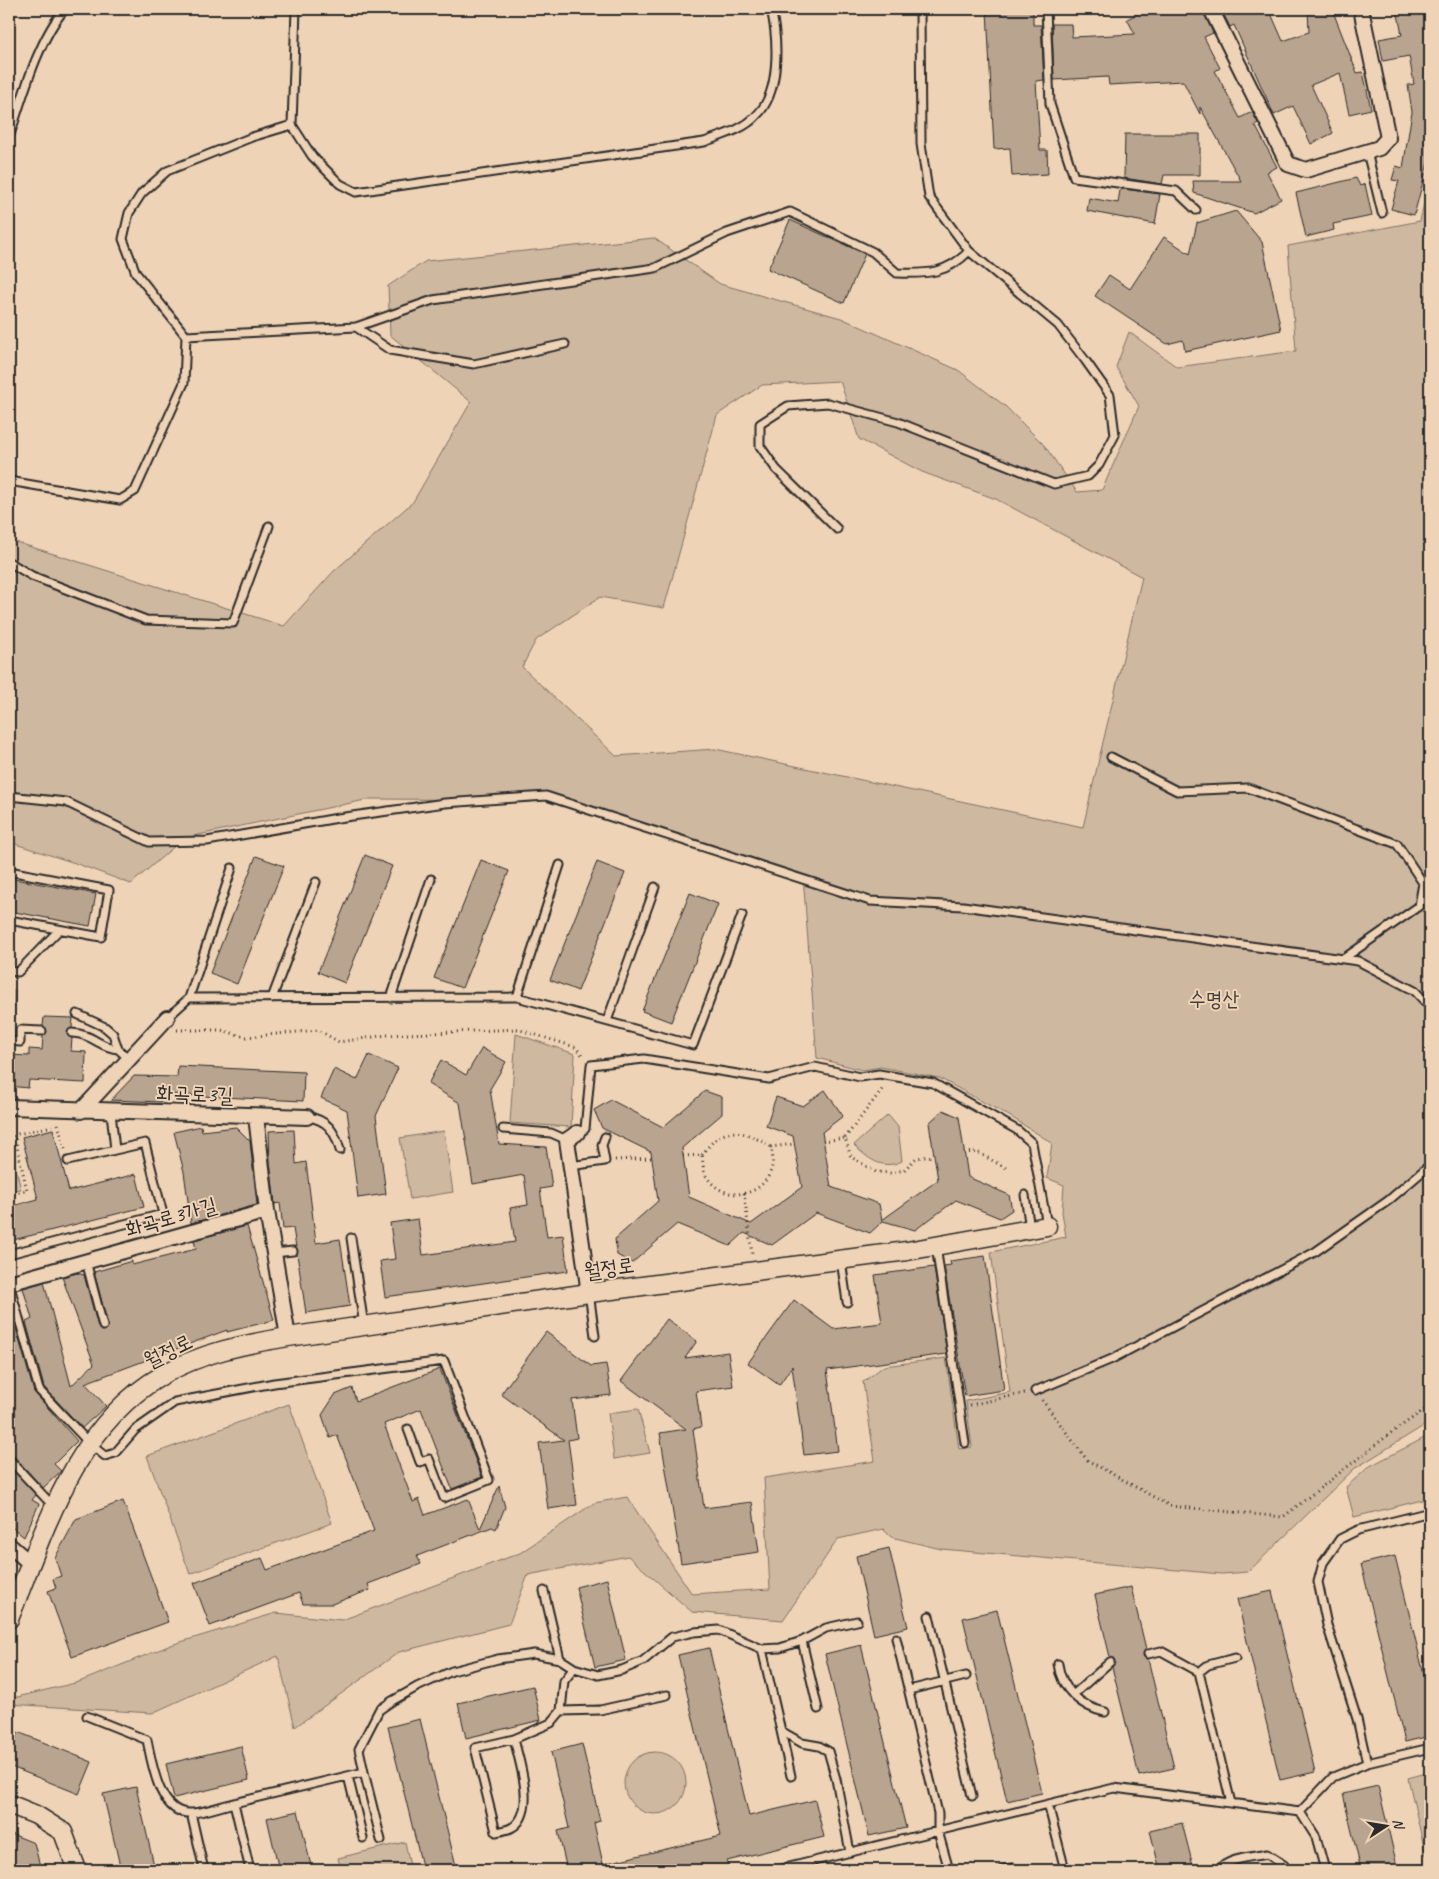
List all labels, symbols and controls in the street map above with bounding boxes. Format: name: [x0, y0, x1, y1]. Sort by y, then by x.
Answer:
park label: 수명산: [1189, 986, 1239, 1012]
street label: 화곡로3길: [156, 1080, 234, 1108]
street label: 화곡로3가길: [122, 1192, 220, 1242]
street label: 월정로: [582, 1252, 636, 1284]
street label: 월정로: [140, 1328, 196, 1374]
north arrow: [1362, 1802, 1412, 1852]
text: N: [1389, 1817, 1408, 1832]

